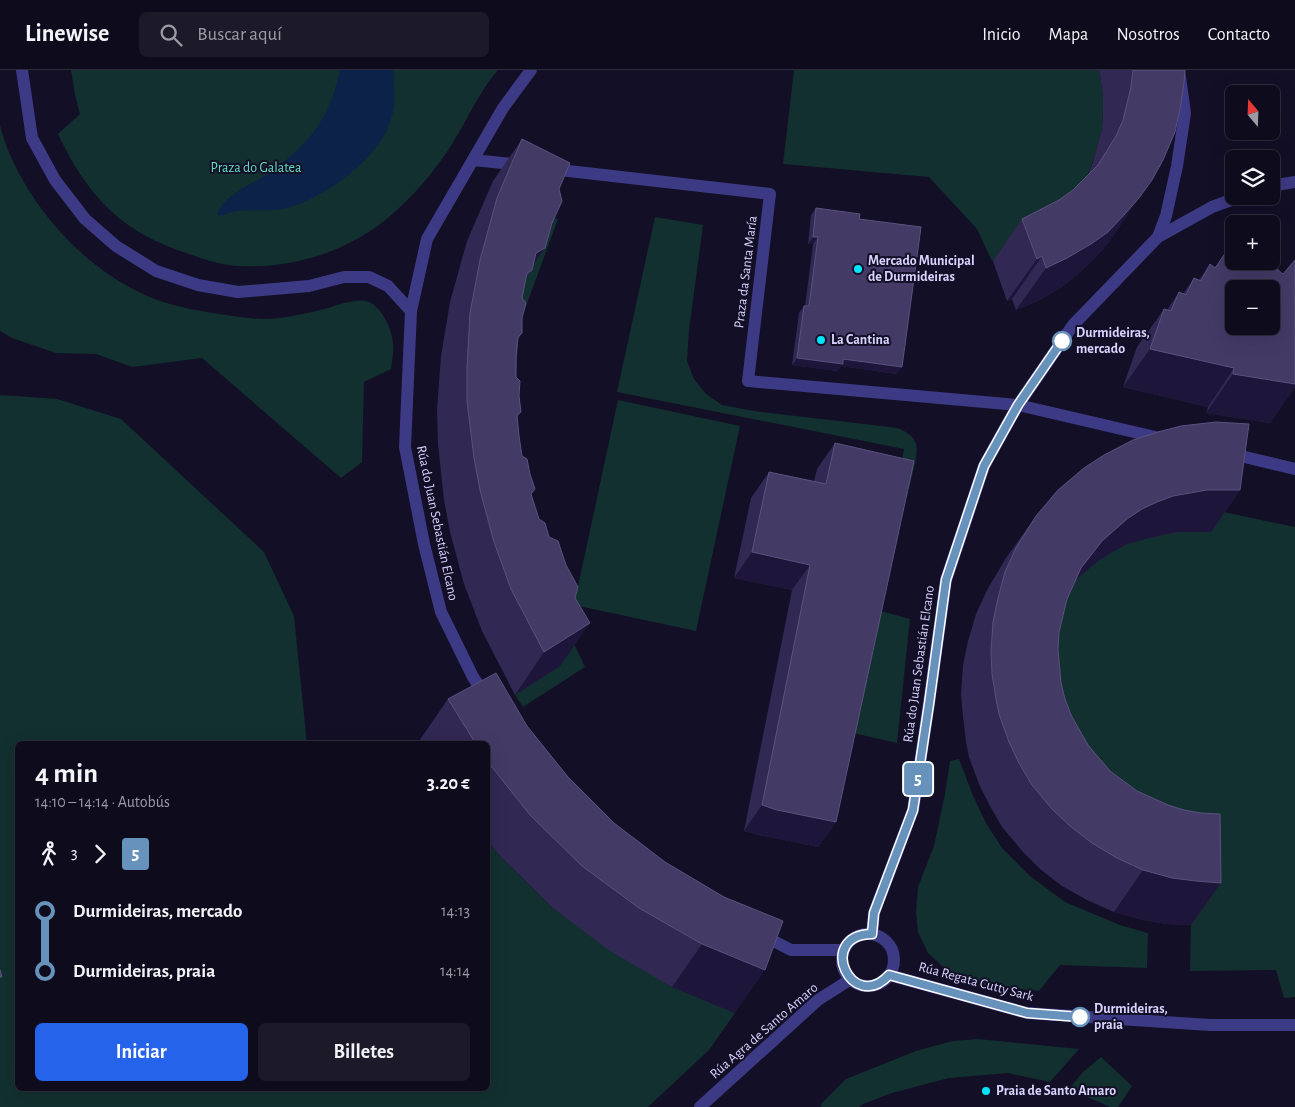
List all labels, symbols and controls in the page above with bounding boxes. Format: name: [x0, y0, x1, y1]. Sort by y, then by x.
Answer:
search box: [139, 12, 489, 57]
icon: search: [157, 21, 185, 49]
text: Linewise: [25, 22, 109, 46]
text: Buscar aquí: [197, 25, 282, 44]
text: Inicio: [982, 26, 1021, 44]
text: Mapa: [1049, 26, 1088, 44]
text: Nosotros: [1116, 26, 1180, 44]
text: Contacto: [1208, 26, 1270, 44]
north arrow: [1225, 85, 1280, 140]
map controls: [1225, 85, 1280, 335]
button: layers: [1225, 150, 1280, 205]
park label: Praza do Galatea: [211, 161, 302, 175]
street label: Praza da Santa María: [732, 214, 760, 329]
button: +: [1225, 215, 1280, 270]
place label: Mercado Municipal de Durmideiras: [868, 254, 975, 284]
marker: Mercado Municipal de Durmideiras: [852, 263, 864, 275]
button: −: [1225, 280, 1280, 335]
place label: Durmideiras, mercado: [1076, 326, 1150, 356]
marker: Durmideiras, mercado: [1052, 331, 1072, 351]
place label: La Cantina: [831, 333, 890, 347]
marker: La Cantina: [815, 334, 827, 346]
street label: Rúa do Juan Sebastián Elcano: [414, 444, 460, 602]
street label: Rúa do Juan Sebastián Elcano: [901, 585, 937, 743]
text: 4 min: [35, 760, 98, 788]
line badge: 5: [902, 763, 934, 795]
text: 5: [914, 770, 922, 788]
text: 3.20 €: [427, 774, 470, 793]
text: 14:10 – 14:14 · Autobús: [35, 794, 170, 810]
icon: walk: [35, 840, 63, 868]
icon: forward: [86, 840, 114, 868]
text: 3: [71, 845, 78, 861]
text: 5: [132, 845, 139, 863]
text: Durmideiras, mercado: [73, 902, 242, 921]
text: 14:13: [441, 903, 470, 919]
street label: Rúa Regata Cutty Sark: [917, 960, 1036, 1004]
text: Durmideiras, praia: [73, 962, 215, 981]
text: 14:14: [440, 963, 470, 979]
street label: Rúa Agra de Santo Amaro: [707, 980, 821, 1081]
place label: Durmideiras, praia: [1094, 1002, 1168, 1032]
marker: Durmideiras, praia: [1070, 1007, 1090, 1027]
button: Iniciar: [35, 1023, 248, 1081]
button: Billetes: [258, 1023, 470, 1081]
place label: Praia de Santo Amaro: [996, 1084, 1116, 1098]
marker: Praia de Santo Amaro: [980, 1085, 992, 1097]

